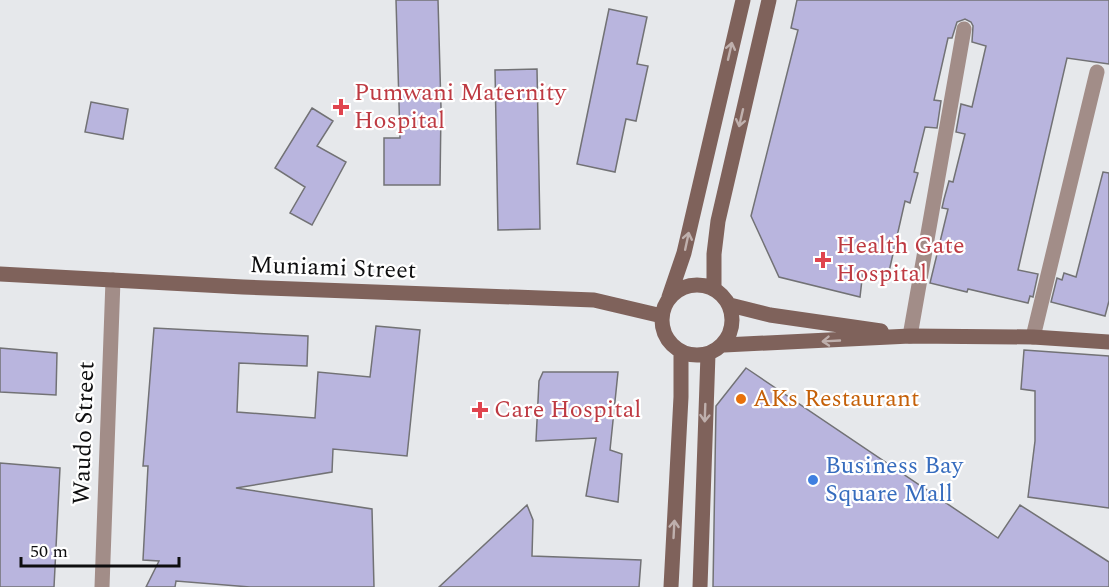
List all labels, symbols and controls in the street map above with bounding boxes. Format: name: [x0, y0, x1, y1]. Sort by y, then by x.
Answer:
one-way arrow: [725, 42, 737, 61]
place label: Pumwani Maternity Hospital: [354, 75, 568, 139]
marker: Pumwani Maternity Hospital: [332, 98, 350, 116]
one-way arrow: [734, 108, 746, 127]
place label: Health Gate Hospital: [836, 228, 965, 292]
one-way arrow: [681, 232, 693, 251]
street label: Muniami Street: [249, 247, 417, 289]
marker: Health Gate Hospital: [814, 251, 832, 269]
one-way arrow: [821, 335, 841, 346]
street label: Waudo Street: [64, 361, 104, 505]
place label: AKs Restaurant: [753, 381, 919, 417]
place label: Care Hospital: [494, 392, 641, 428]
marker: AKs Restaurant: [734, 392, 748, 406]
marker: Care Hospital: [471, 401, 489, 419]
one-way arrow: [699, 402, 711, 422]
place label: Business Bay Square Mall: [825, 448, 965, 512]
marker: Business Bay Square Mall: [806, 473, 820, 487]
one-way arrow: [669, 519, 680, 539]
scale bar: [21, 530, 178, 568]
text: 50 m: [30, 538, 68, 565]

